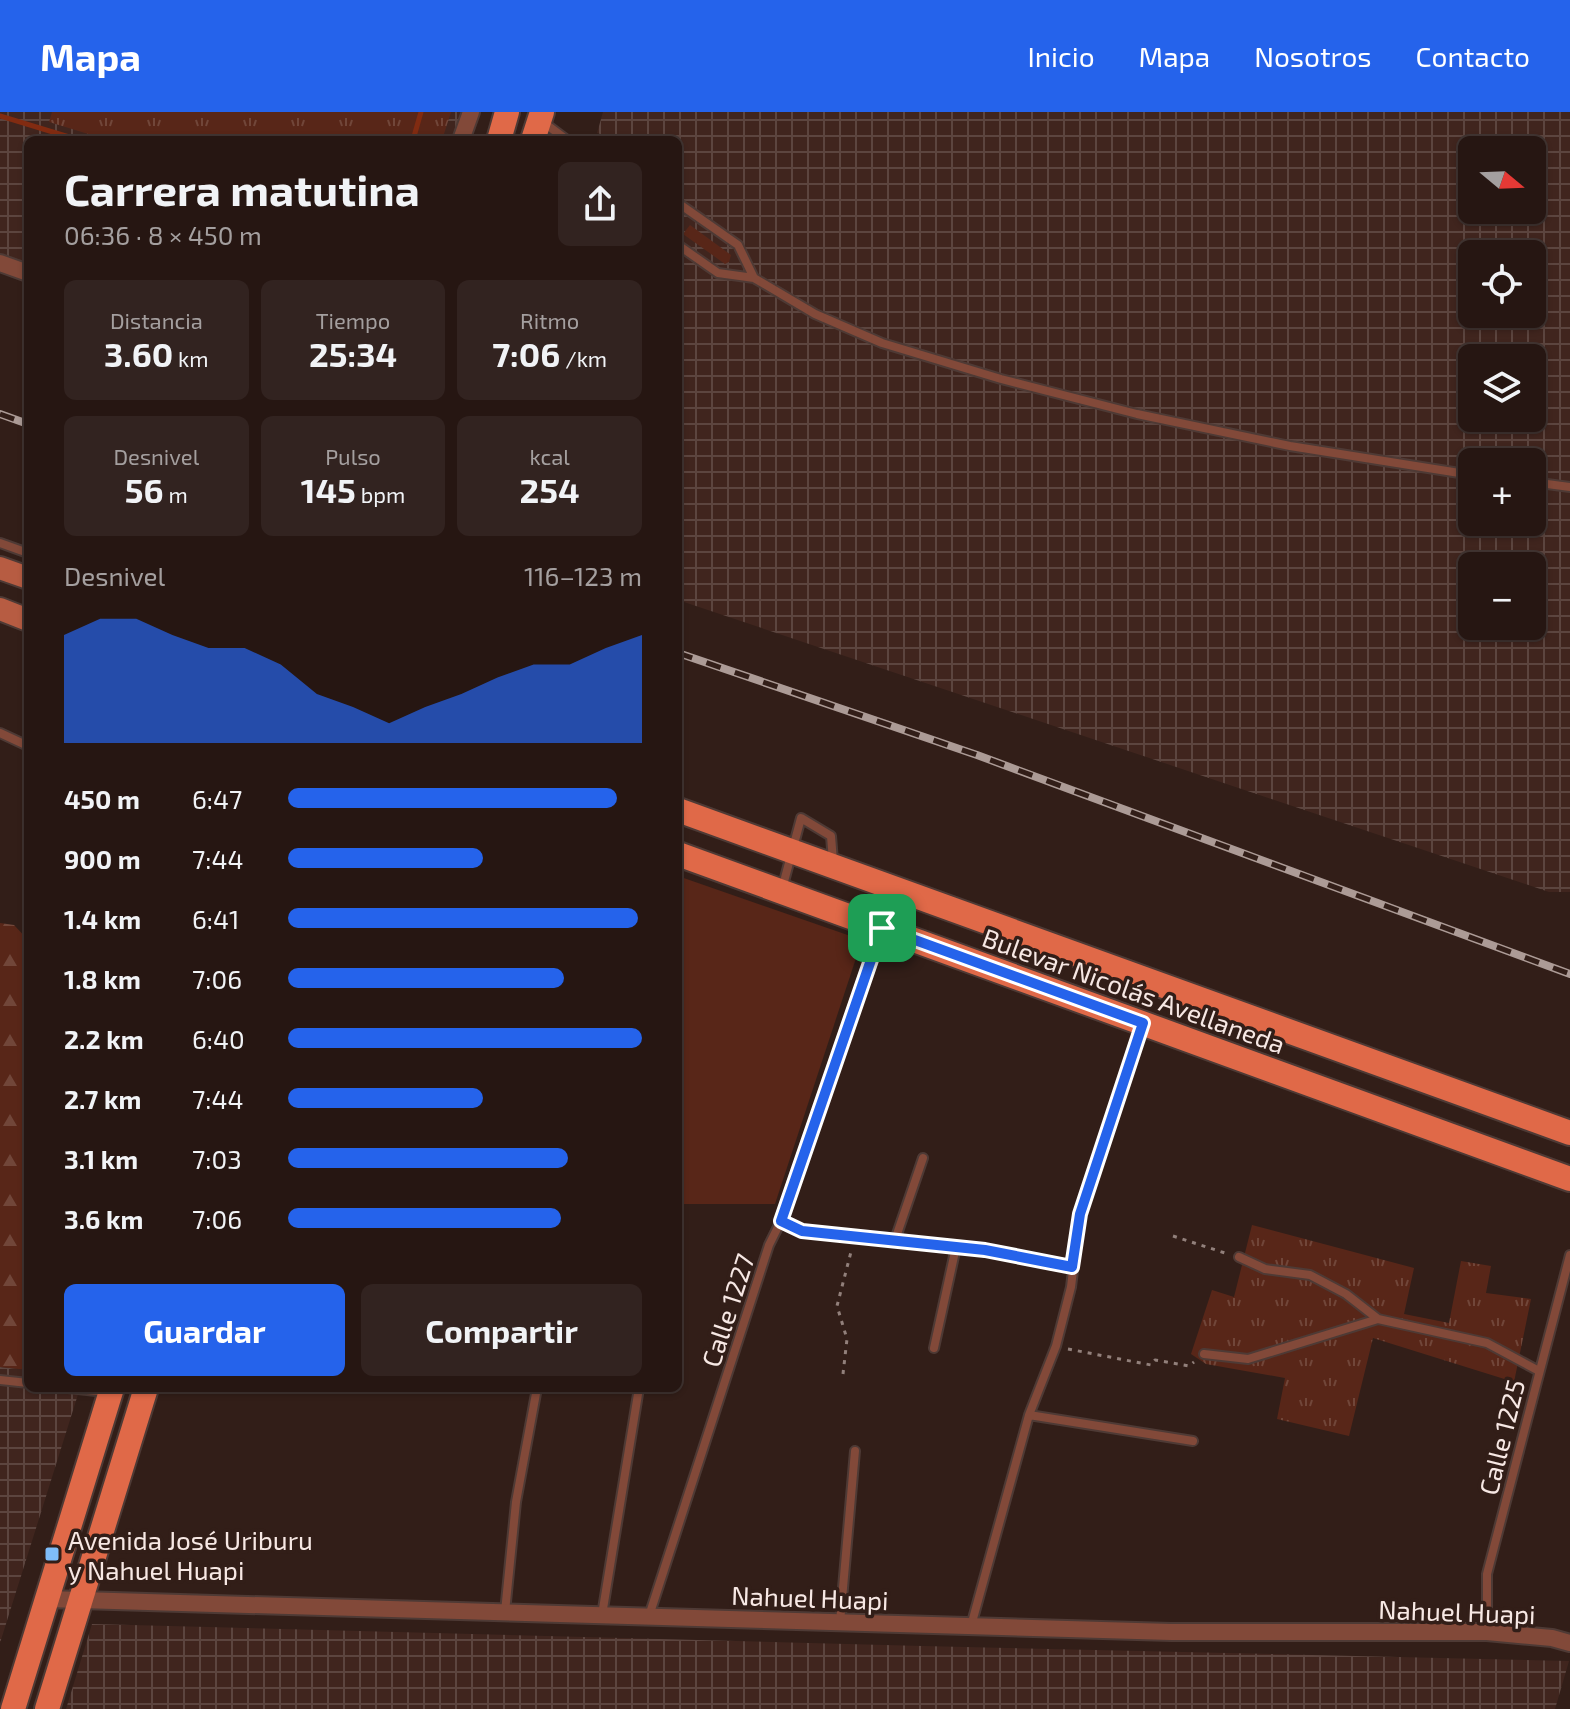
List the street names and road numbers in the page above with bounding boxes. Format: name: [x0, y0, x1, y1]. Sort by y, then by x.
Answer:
street label: Bulevar Nicolás Avellaneda: [978, 921, 1290, 1059]
street label: Calle 1227: [694, 1249, 760, 1371]
street label: Calle 1225: [1472, 1376, 1530, 1498]
street label: Nahuel Huapi: [731, 1579, 889, 1615]
street label: Nahuel Huapi: [1378, 1593, 1536, 1629]

